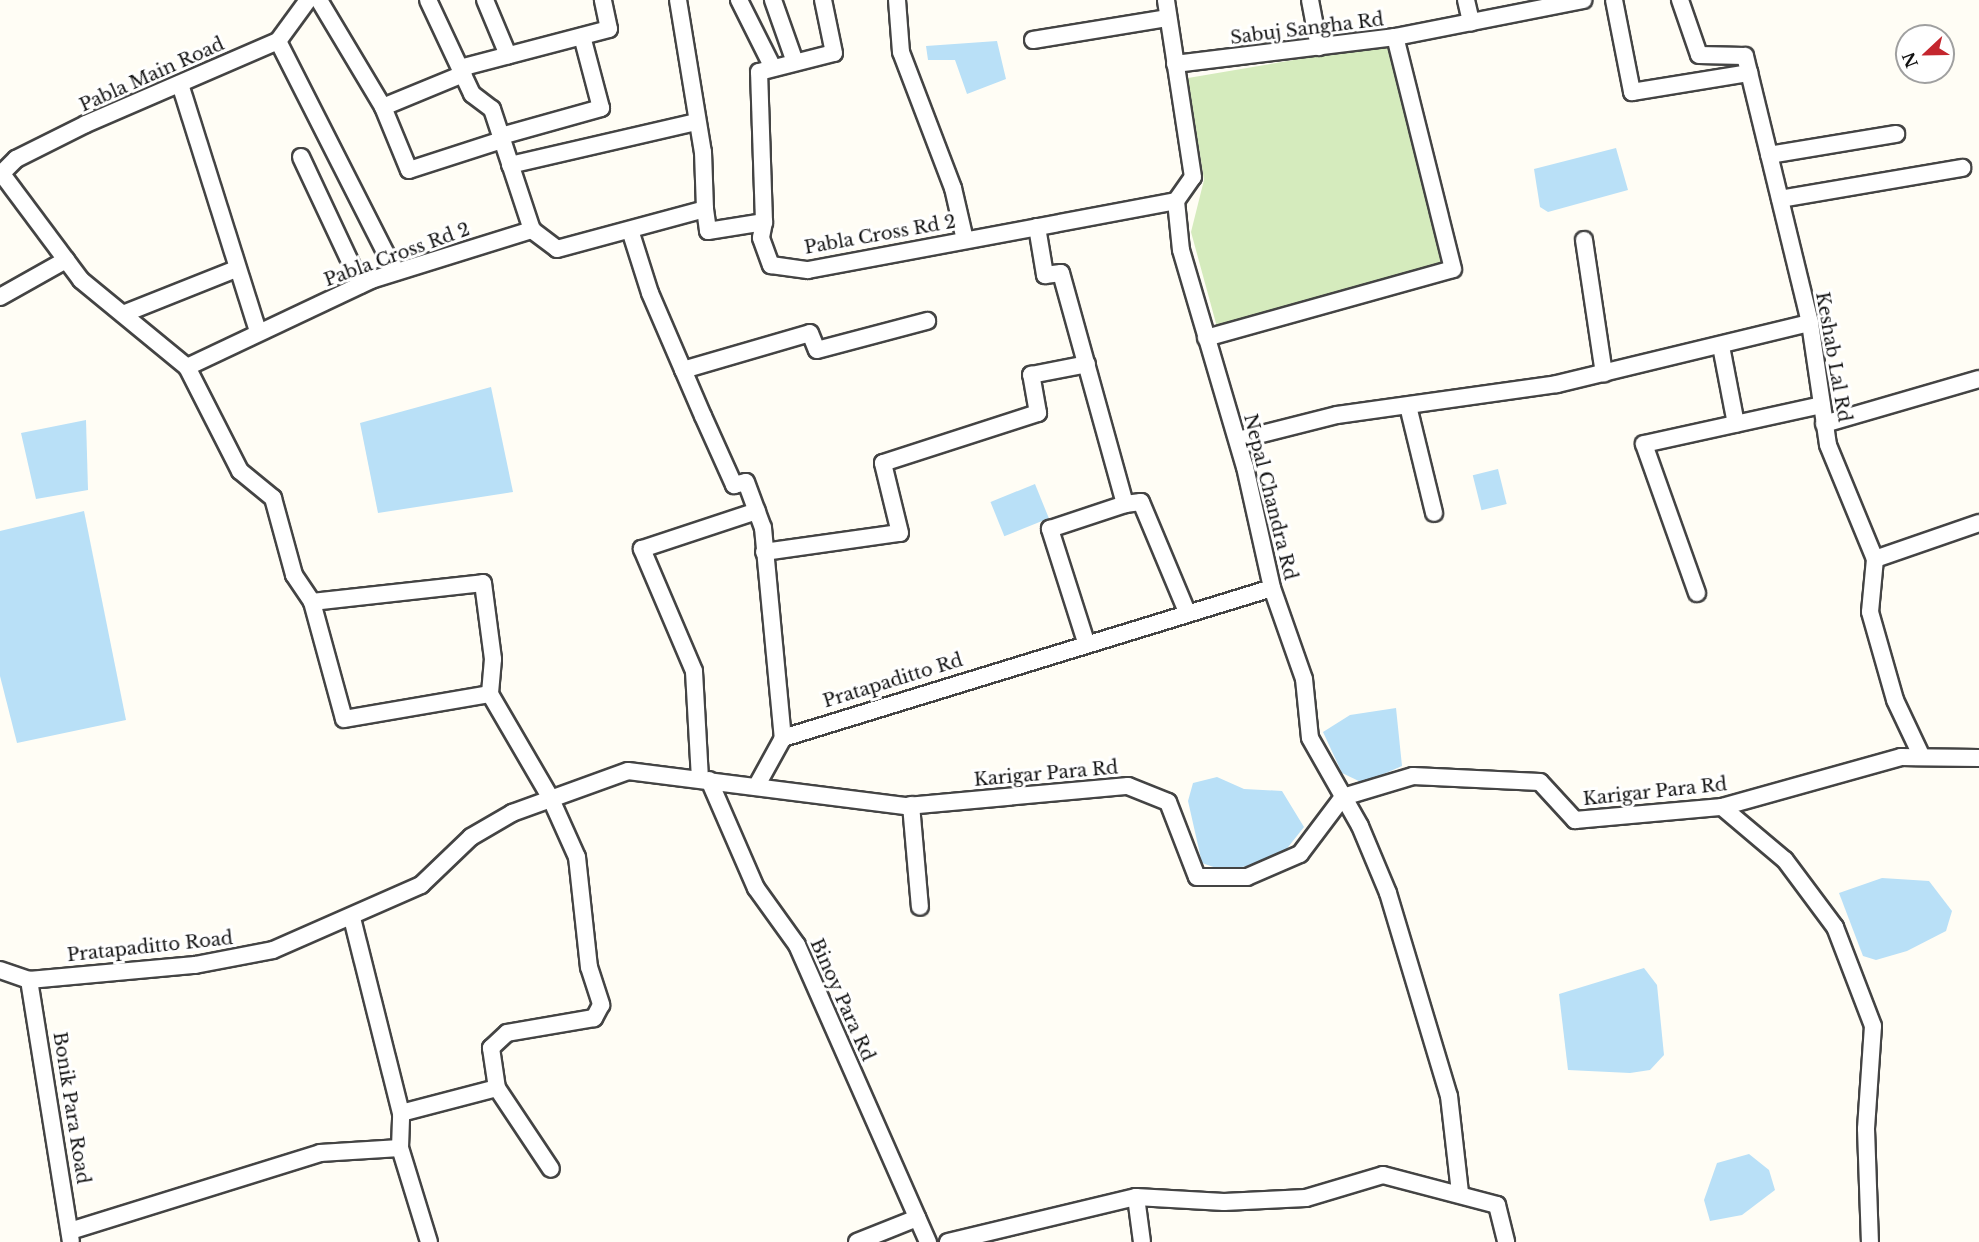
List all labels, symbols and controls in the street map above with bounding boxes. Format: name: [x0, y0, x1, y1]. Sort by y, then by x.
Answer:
street label: Sabuj Sangha Rd: [1229, 9, 1385, 49]
north arrow: [1895, 24, 1955, 84]
street label: Pabla Main Road: [76, 33, 228, 117]
text: N: [1898, 49, 1922, 71]
street label: Pabla Cross Rd 2: [803, 211, 957, 259]
street label: Pabla Cross Rd 2: [321, 219, 473, 291]
street label: Keshab Lal Rd: [1811, 290, 1855, 424]
street label: Nepal Chandra Rd: [1239, 412, 1301, 582]
street label: Pratapaditto Rd: [821, 649, 965, 713]
street label: Karigar Para Rd: [973, 757, 1119, 791]
street label: Karigar Para Rd: [1582, 774, 1728, 810]
street label: Pratapaditto Road: [66, 928, 234, 966]
street label: Binoy Para Rd: [805, 935, 879, 1065]
street label: Bonik Para Road: [48, 1030, 94, 1186]

